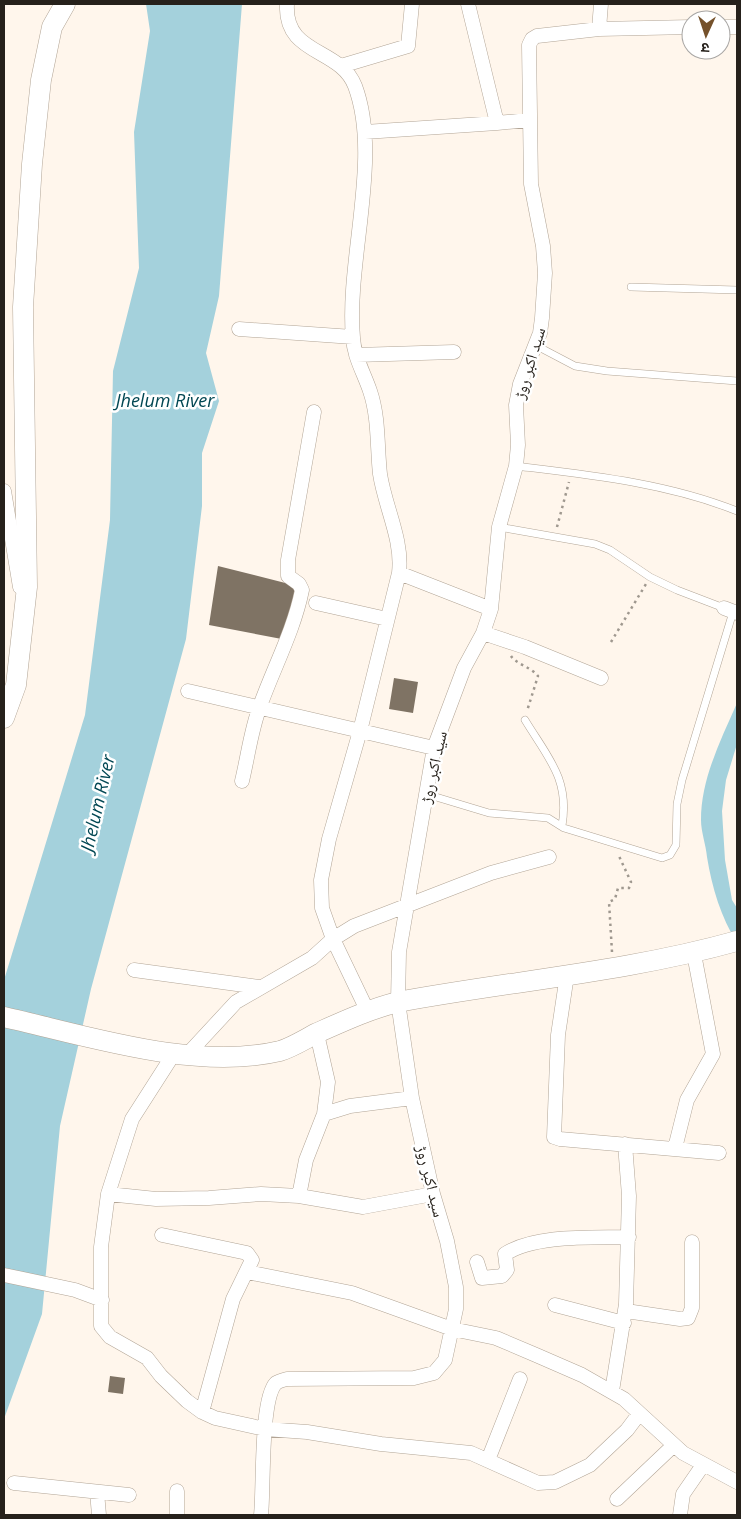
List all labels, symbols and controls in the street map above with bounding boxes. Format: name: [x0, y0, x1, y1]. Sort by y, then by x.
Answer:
north arrow: [681, 10, 731, 60]
text: उ: [700, 39, 710, 58]
street label: سید اکبر روڑ: [507, 325, 550, 402]
water label: Jhelum River: [113, 388, 215, 412]
street label: سید اکبر روڑ: [414, 729, 452, 806]
water label: Jhelum River: [74, 751, 120, 857]
street label: سید اکبر روڑ: [411, 1142, 451, 1219]

